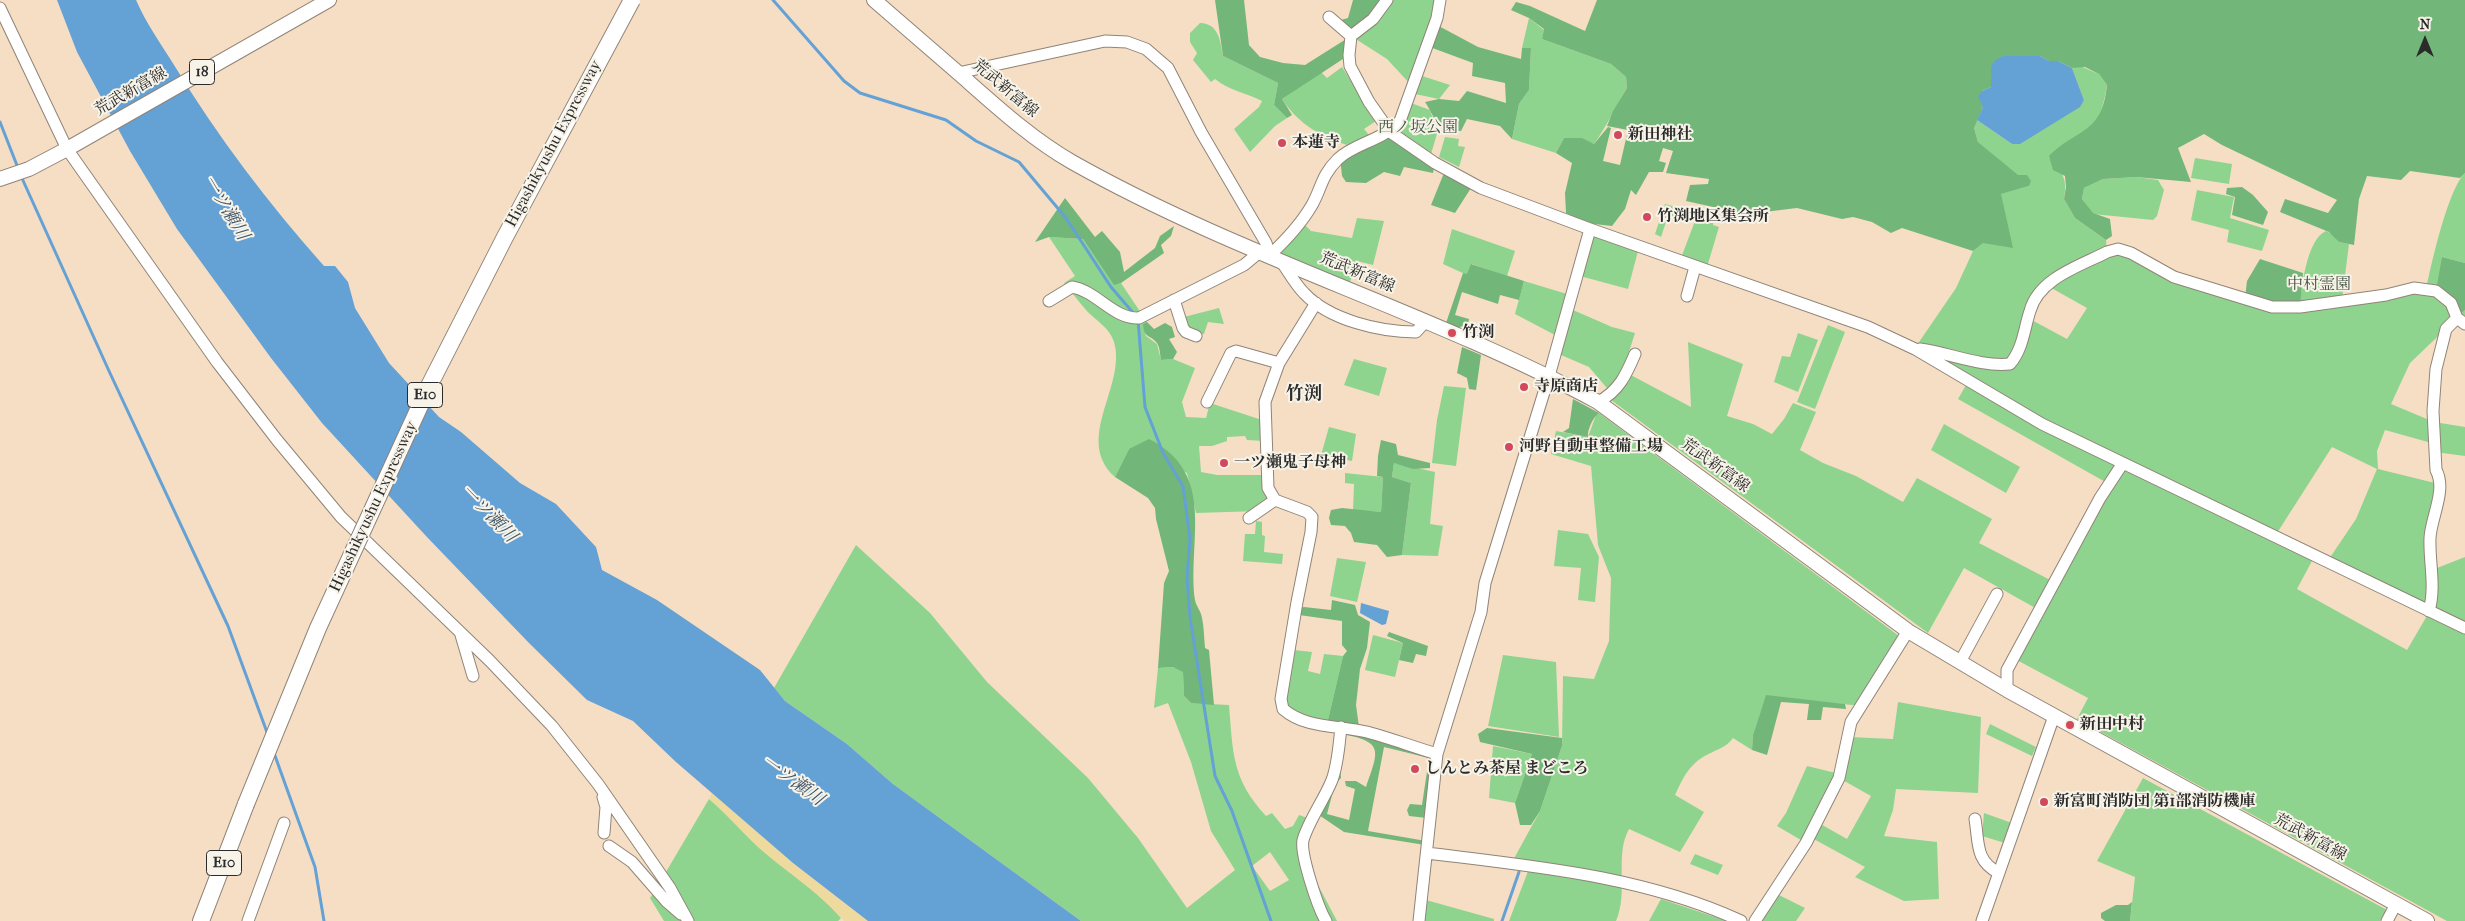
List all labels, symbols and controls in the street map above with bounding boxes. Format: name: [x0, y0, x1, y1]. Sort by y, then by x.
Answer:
north arrow: [2400, 15, 2450, 65]
text: N: [2420, 16, 2430, 33]
street label: 荒武新富線: [968, 56, 1042, 122]
street label: Higashikyushu Expressway: [502, 57, 606, 231]
road number: 18: [190, 60, 214, 84]
street label: 荒武新富線: [92, 64, 170, 120]
park label: 西ノ坂公園: [1378, 118, 1458, 138]
place label: 新田神社: [1628, 125, 1692, 145]
marker: 新田神社: [1612, 129, 1624, 141]
place label: 本蓮寺: [1292, 133, 1340, 153]
marker: 本蓮寺: [1276, 137, 1288, 149]
water label: 一ツ瀬川: [197, 172, 253, 244]
place label: 竹渕地区集会所: [1657, 207, 1769, 227]
marker: 竹渕地区集会所: [1641, 211, 1653, 223]
street label: 荒武新富線: [1316, 249, 1398, 297]
park label: 中村霊園: [2287, 275, 2351, 295]
place label: 竹渕: [1462, 323, 1494, 343]
marker: 竹渕: [1446, 327, 1458, 339]
place label: 寺原商店: [1534, 377, 1598, 397]
marker: 寺原商店: [1518, 381, 1530, 393]
road number: E10: [408, 382, 442, 408]
district label: 竹渕: [1286, 384, 1322, 406]
street label: Higashikyushu Expressway: [326, 419, 422, 595]
street label: 荒武新富線: [1677, 435, 1753, 497]
place label: 河野自動車整備工場: [1519, 437, 1663, 457]
marker: 河野自動車整備工場: [1503, 441, 1515, 453]
place label: 一ツ瀬鬼子母神: [1234, 453, 1346, 473]
marker: 一ツ瀬鬼子母神: [1218, 457, 1230, 469]
water label: 一ツ瀬川: [455, 481, 521, 547]
place label: 新田中村: [2080, 715, 2144, 735]
marker: 新田中村: [2064, 719, 2076, 731]
water label: 一ツ瀬川: [757, 751, 827, 811]
place label: しんとみ茶屋 まどころ: [1425, 759, 1588, 779]
marker: しんとみ茶屋 まどころ: [1409, 763, 1421, 775]
place label: 新富町消防団 第1部消防機庫: [2054, 792, 2255, 812]
marker: 新富町消防団 第1部消防機庫: [2038, 796, 2050, 808]
street label: 荒武新富線: [2270, 810, 2350, 866]
road number: E10: [206, 850, 242, 876]

